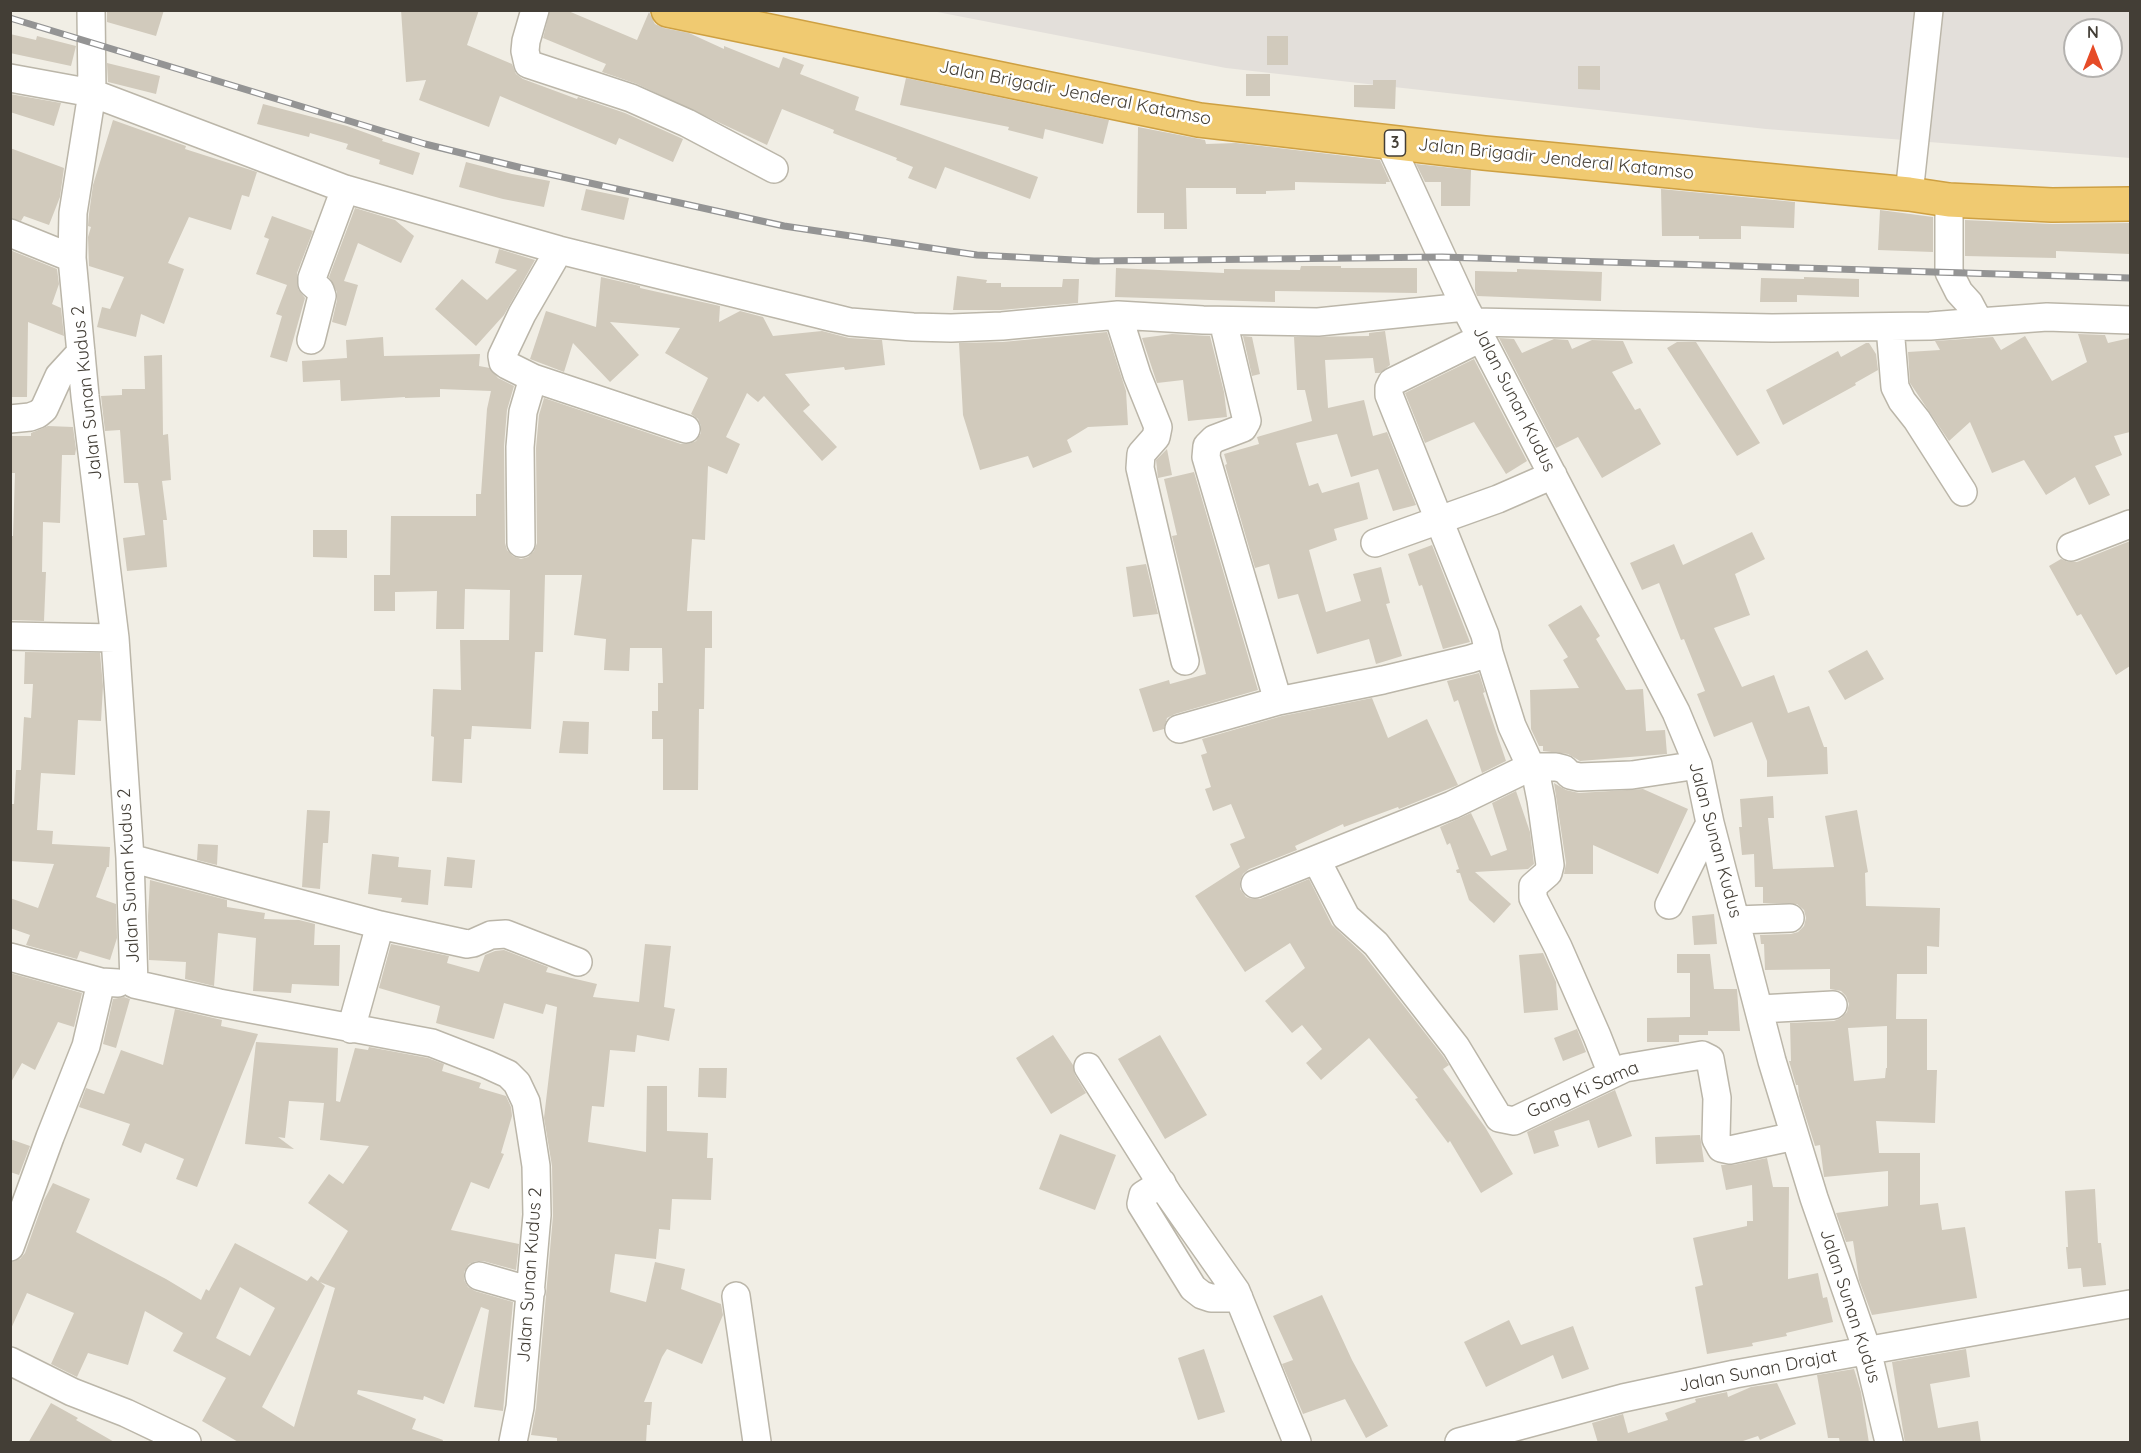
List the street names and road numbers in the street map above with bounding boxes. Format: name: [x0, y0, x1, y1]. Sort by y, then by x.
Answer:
street label: Jalan Brigadir Jenderal Katamso: [937, 56, 1213, 130]
road number: 3: [1384, 130, 1406, 156]
street label: Jalan Brigadir Jenderal Katamso: [1417, 134, 1695, 184]
street label: Jalan Sunan Kudus 2: [67, 305, 107, 481]
street label: Jalan Sunan Kudus: [1468, 323, 1560, 475]
street label: Jalan Sunan Kudus: [1684, 760, 1746, 920]
street label: Jalan Sunan Kudus 2: [114, 788, 144, 964]
street label: Gang Ki Sama: [1524, 1057, 1642, 1123]
street label: Jalan Sunan Kudus 2: [513, 1187, 547, 1363]
street label: Jalan Sunan Kudus: [1815, 1226, 1885, 1386]
street label: Jalan Sunan Drajat: [1677, 1345, 1839, 1397]

